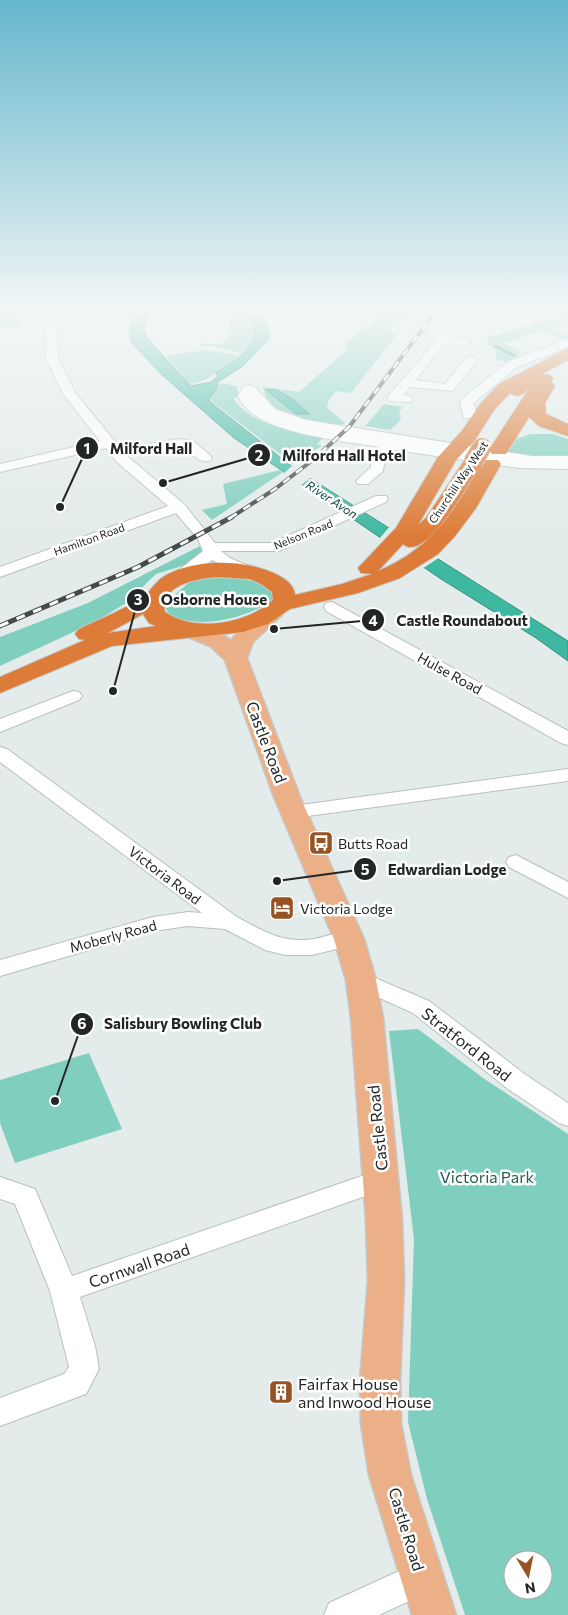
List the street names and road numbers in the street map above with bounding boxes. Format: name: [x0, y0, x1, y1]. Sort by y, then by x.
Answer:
street label: Churchill Way West: [426, 438, 491, 526]
street label: Nelson Road: [272, 516, 334, 552]
street label: Hamilton Road: [52, 520, 126, 558]
street label: Hulse Road: [415, 648, 485, 698]
street label: Castle Road: [243, 698, 291, 786]
street label: Victoria Road: [126, 842, 204, 908]
street label: Moberly Road: [68, 916, 158, 956]
street label: Stratford Road: [419, 1003, 515, 1085]
street label: Castle Road: [363, 1084, 391, 1172]
street label: Cornwall Road: [86, 1239, 192, 1291]
street label: Castle Road: [385, 1485, 429, 1573]

